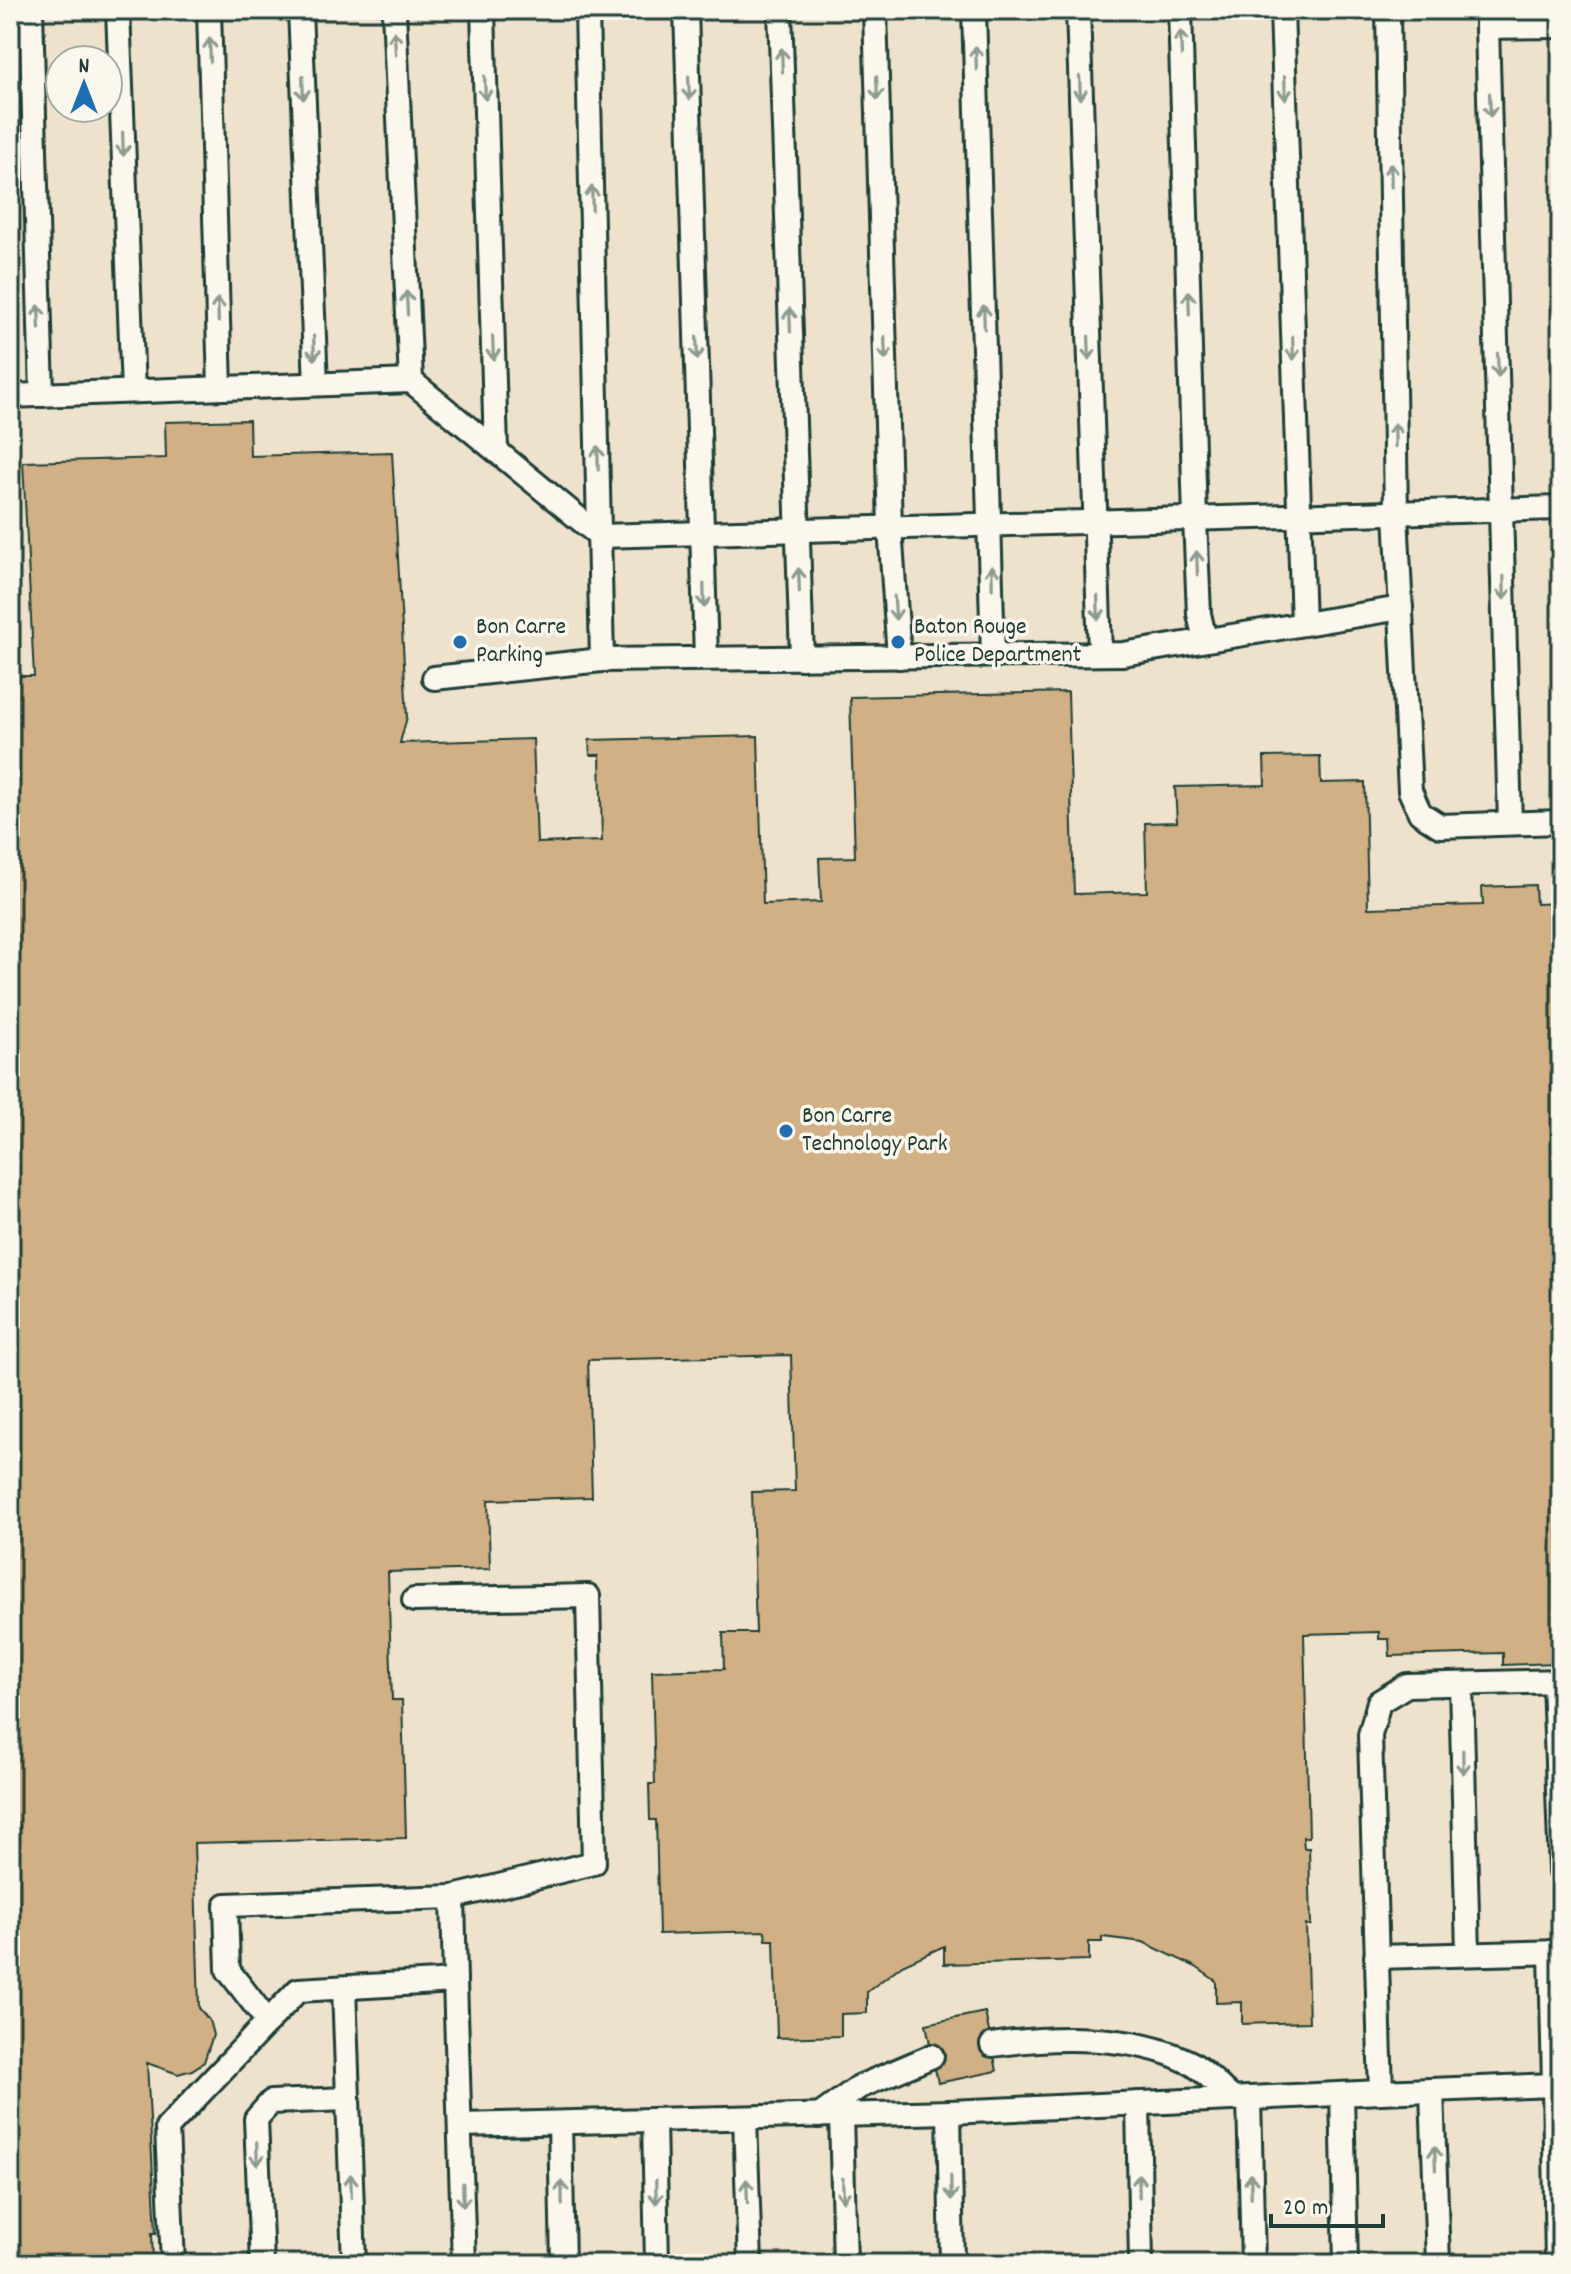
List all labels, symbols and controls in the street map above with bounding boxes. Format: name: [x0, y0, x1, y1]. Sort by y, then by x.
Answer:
one-way arrow: [388, 30, 403, 57]
one-way arrow: [1173, 30, 1189, 57]
one-way arrow: [202, 37, 218, 64]
north arrow: [44, 44, 124, 124]
one-way arrow: [968, 45, 983, 72]
one-way arrow: [774, 47, 790, 74]
text: N: [79, 52, 90, 83]
one-way arrow: [296, 74, 311, 101]
one-way arrow: [478, 74, 493, 101]
one-way arrow: [681, 74, 696, 101]
one-way arrow: [869, 74, 885, 101]
one-way arrow: [1073, 74, 1088, 101]
one-way arrow: [1277, 74, 1292, 101]
one-way arrow: [1482, 91, 1497, 118]
one-way arrow: [116, 130, 131, 157]
one-way arrow: [1383, 162, 1398, 189]
one-way arrow: [584, 185, 599, 212]
one-way arrow: [400, 290, 415, 317]
one-way arrow: [1181, 290, 1196, 317]
one-way arrow: [210, 297, 225, 324]
one-way arrow: [32, 304, 47, 331]
one-way arrow: [977, 304, 992, 331]
one-way arrow: [783, 307, 798, 334]
one-way arrow: [307, 334, 322, 361]
one-way arrow: [485, 334, 500, 361]
one-way arrow: [689, 334, 705, 361]
one-way arrow: [877, 334, 892, 361]
one-way arrow: [1082, 334, 1097, 361]
one-way arrow: [1286, 334, 1301, 361]
one-way arrow: [1490, 351, 1505, 378]
one-way arrow: [1387, 422, 1403, 449]
one-way arrow: [590, 445, 606, 472]
one-way arrow: [1190, 550, 1205, 577]
one-way arrow: [984, 564, 1000, 591]
one-way arrow: [791, 567, 806, 594]
one-way arrow: [1496, 574, 1512, 601]
one-way arrow: [697, 582, 712, 609]
one-way arrow: [888, 594, 903, 621]
one-way arrow: [1091, 594, 1106, 621]
place label: Bon Carre Parking: [476, 611, 566, 673]
place label: Baton Rouge Police Department: [914, 611, 1082, 673]
marker: Bon Carre Parking: [451, 633, 469, 651]
marker: Baton Rouge Police Department: [889, 633, 907, 651]
place label: Bon Carre Technology Park: [802, 1100, 948, 1162]
marker: Bon Carre Technology Park: [777, 1122, 795, 1140]
one-way arrow: [1455, 1748, 1471, 1775]
one-way arrow: [250, 2140, 265, 2167]
one-way arrow: [1427, 2145, 1442, 2172]
one-way arrow: [343, 2173, 358, 2200]
one-way arrow: [1132, 2173, 1147, 2200]
one-way arrow: [1243, 2173, 1259, 2200]
one-way arrow: [943, 2174, 958, 2201]
one-way arrow: [835, 2176, 851, 2203]
one-way arrow: [648, 2178, 664, 2205]
one-way arrow: [740, 2178, 755, 2205]
scale bar: [1271, 2178, 1383, 2228]
one-way arrow: [554, 2180, 569, 2207]
one-way arrow: [455, 2181, 471, 2208]
text: 20 m: [1283, 2192, 1329, 2226]

